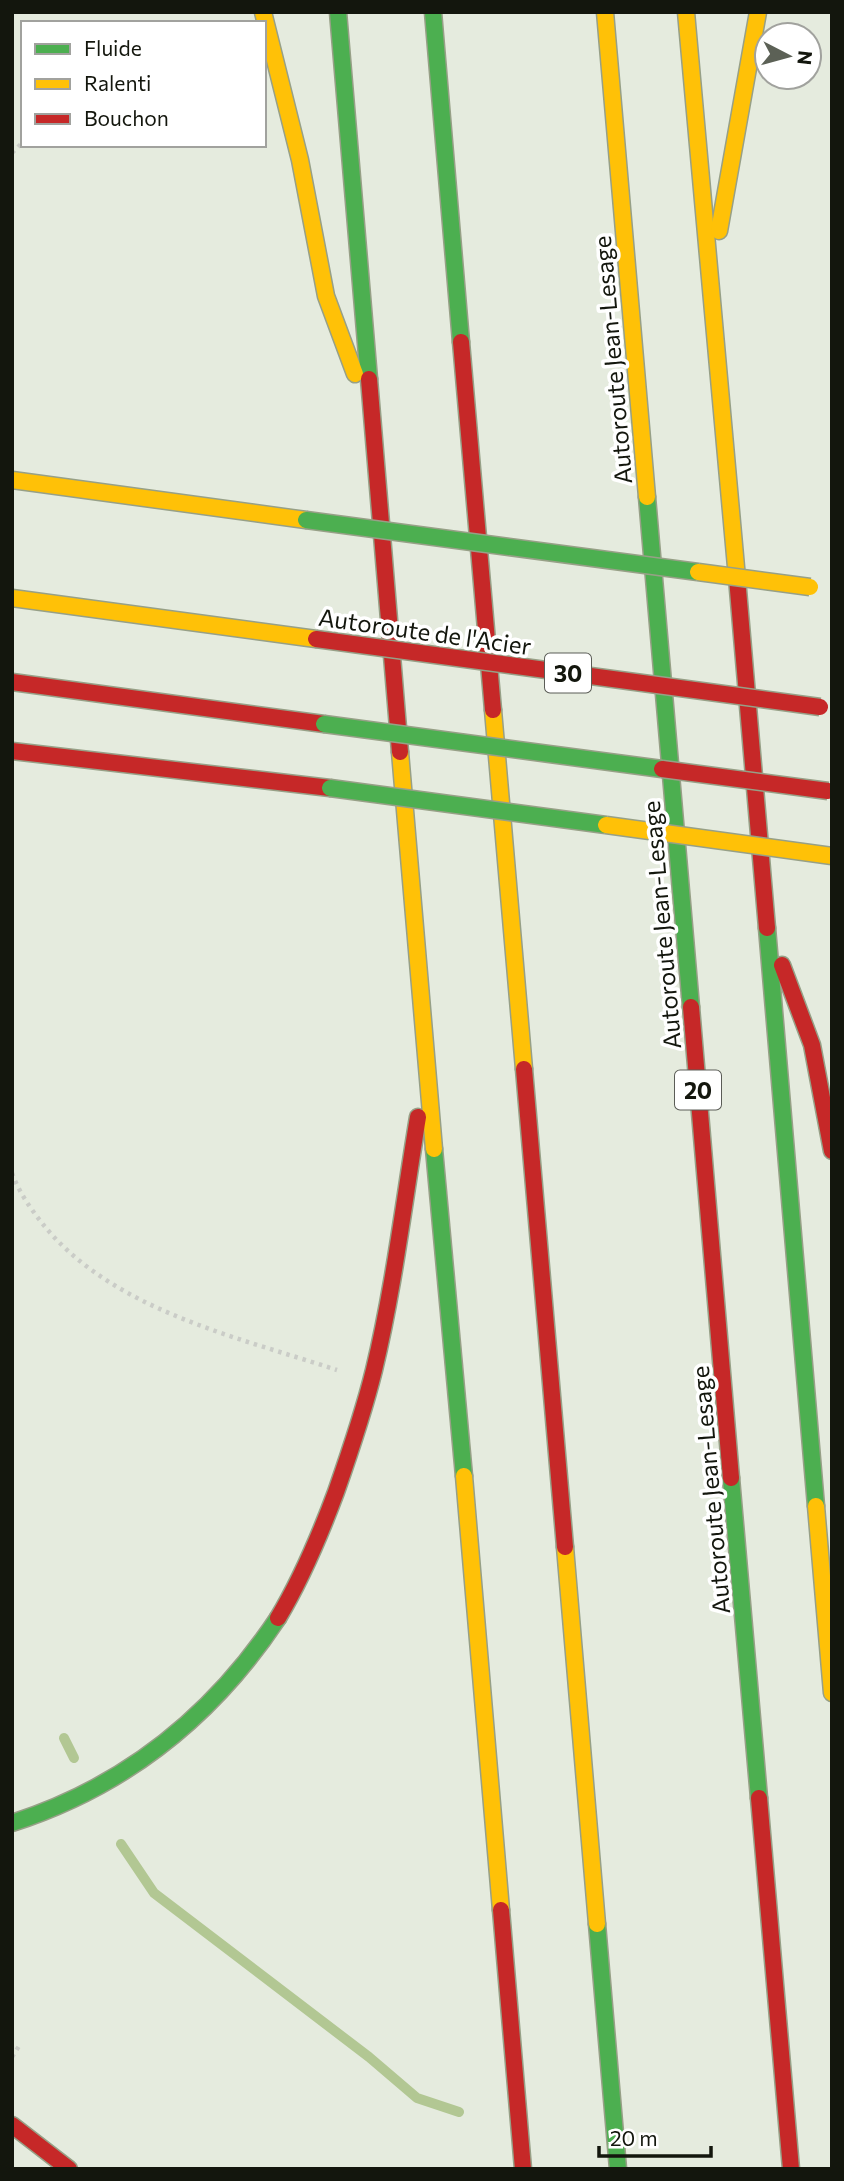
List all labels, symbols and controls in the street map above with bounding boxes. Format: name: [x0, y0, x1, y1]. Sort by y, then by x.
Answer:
legend: [21, 21, 266, 147]
north arrow: [753, 21, 823, 91]
text: Fluide: [84, 35, 142, 60]
text: N: [793, 50, 818, 66]
text: Ralenti: [84, 70, 151, 95]
text: Bouchon: [84, 105, 169, 130]
street label: Autoroute Jean-Lesage: [587, 235, 637, 485]
street label: Autoroute de l'Acier: [317, 602, 534, 660]
road number: 30: [545, 653, 591, 692]
street label: Autoroute Jean-Lesage: [636, 800, 686, 1050]
road number: 20: [675, 1070, 721, 1110]
street label: Autoroute Jean-Lesage: [685, 1365, 735, 1615]
scale bar: [599, 2114, 711, 2158]
text: 20 m: [610, 2125, 658, 2150]

